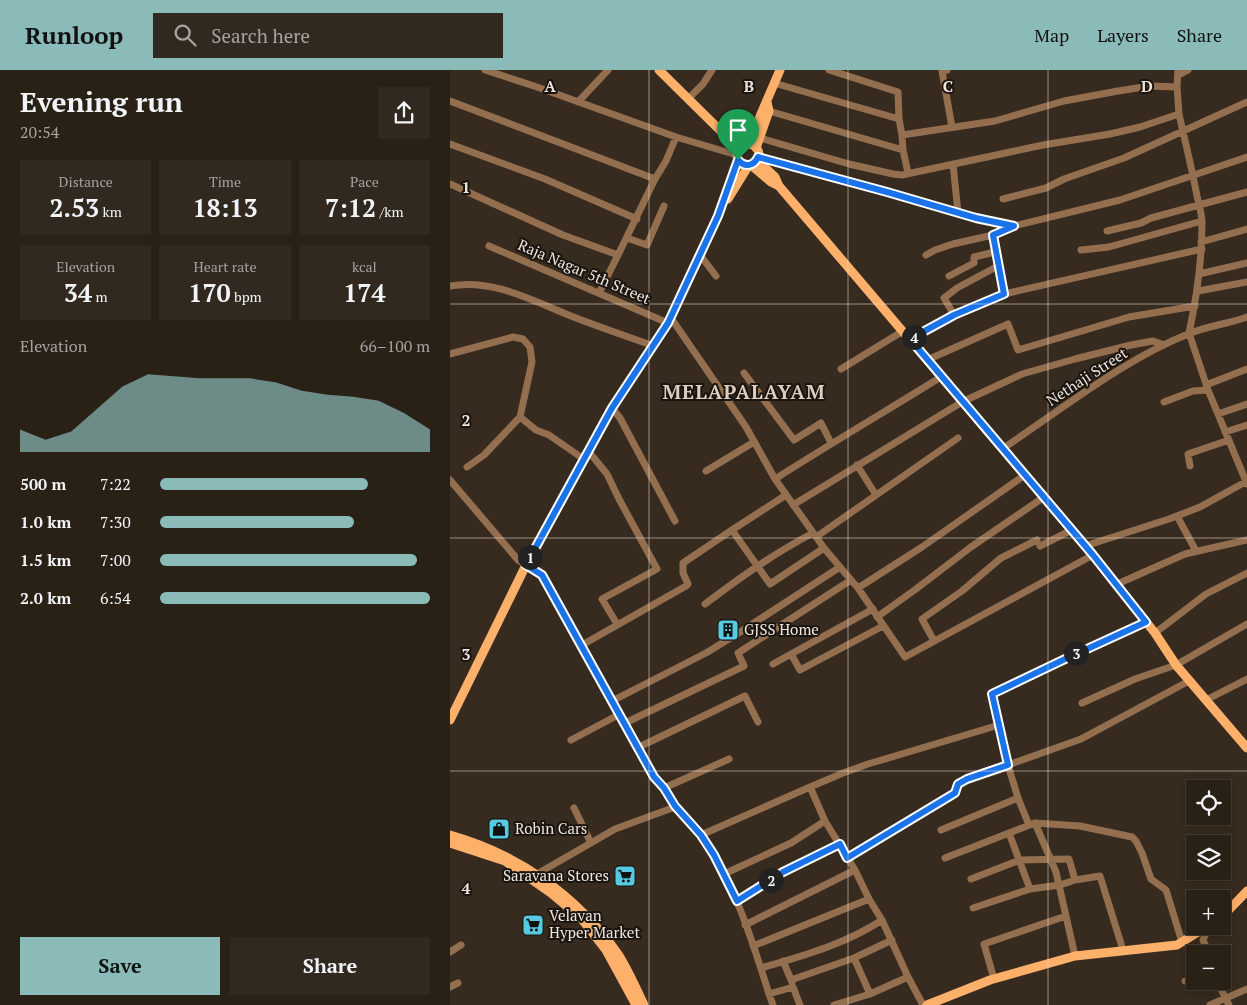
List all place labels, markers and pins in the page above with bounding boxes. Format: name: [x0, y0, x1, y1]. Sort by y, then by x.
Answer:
pin: [717, 109, 759, 160]
pin: 4: [902, 324, 926, 350]
pin: 1: [518, 544, 542, 570]
building icon: GJSS Home: [716, 618, 740, 642]
place label: GJSS Home: [744, 619, 819, 639]
pin: 3: [1064, 640, 1088, 666]
shop icon: Robin Cars: [487, 817, 511, 841]
place label: Robin Cars: [515, 818, 587, 838]
supermarket icon: Saravana Stores: [613, 864, 637, 888]
place label: Saravana Stores: [503, 865, 609, 885]
pin: 2: [758, 868, 784, 892]
place label: Velavan Hyper Market: [549, 905, 640, 942]
supermarket icon: Velavan Hyper Market: [521, 913, 545, 937]

